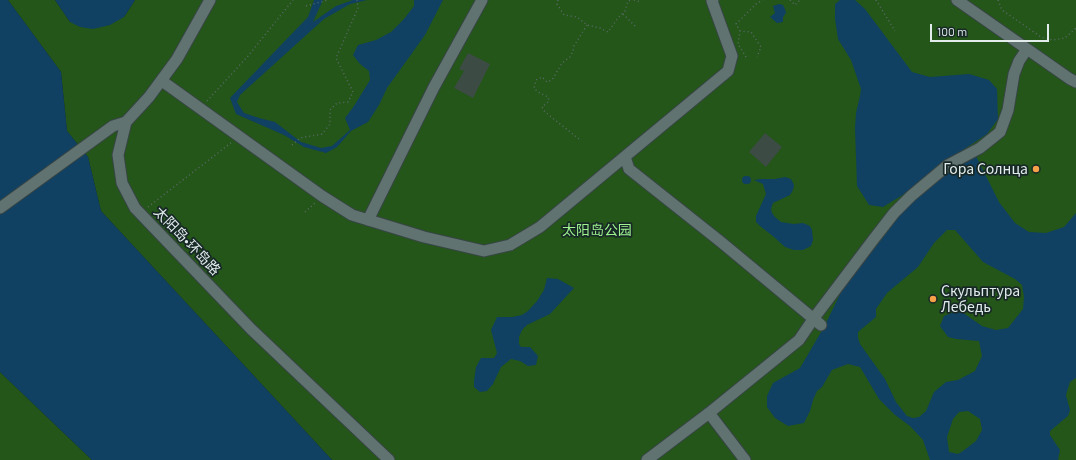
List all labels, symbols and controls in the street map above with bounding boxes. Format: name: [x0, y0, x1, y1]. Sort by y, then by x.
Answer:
scale bar: [932, 16, 1051, 42]
text: 100 m: [937, 24, 967, 38]
place label: Гора Солнца: [943, 161, 1028, 177]
marker: Гора Солнца: [1031, 164, 1041, 174]
street label: 太阳岛•环岛路: [150, 203, 224, 279]
park label: 太阳岛公园: [562, 222, 632, 238]
place label: Скульптура Лебедь: [941, 283, 1020, 316]
marker: Скульптура Лебедь: [928, 294, 938, 304]

